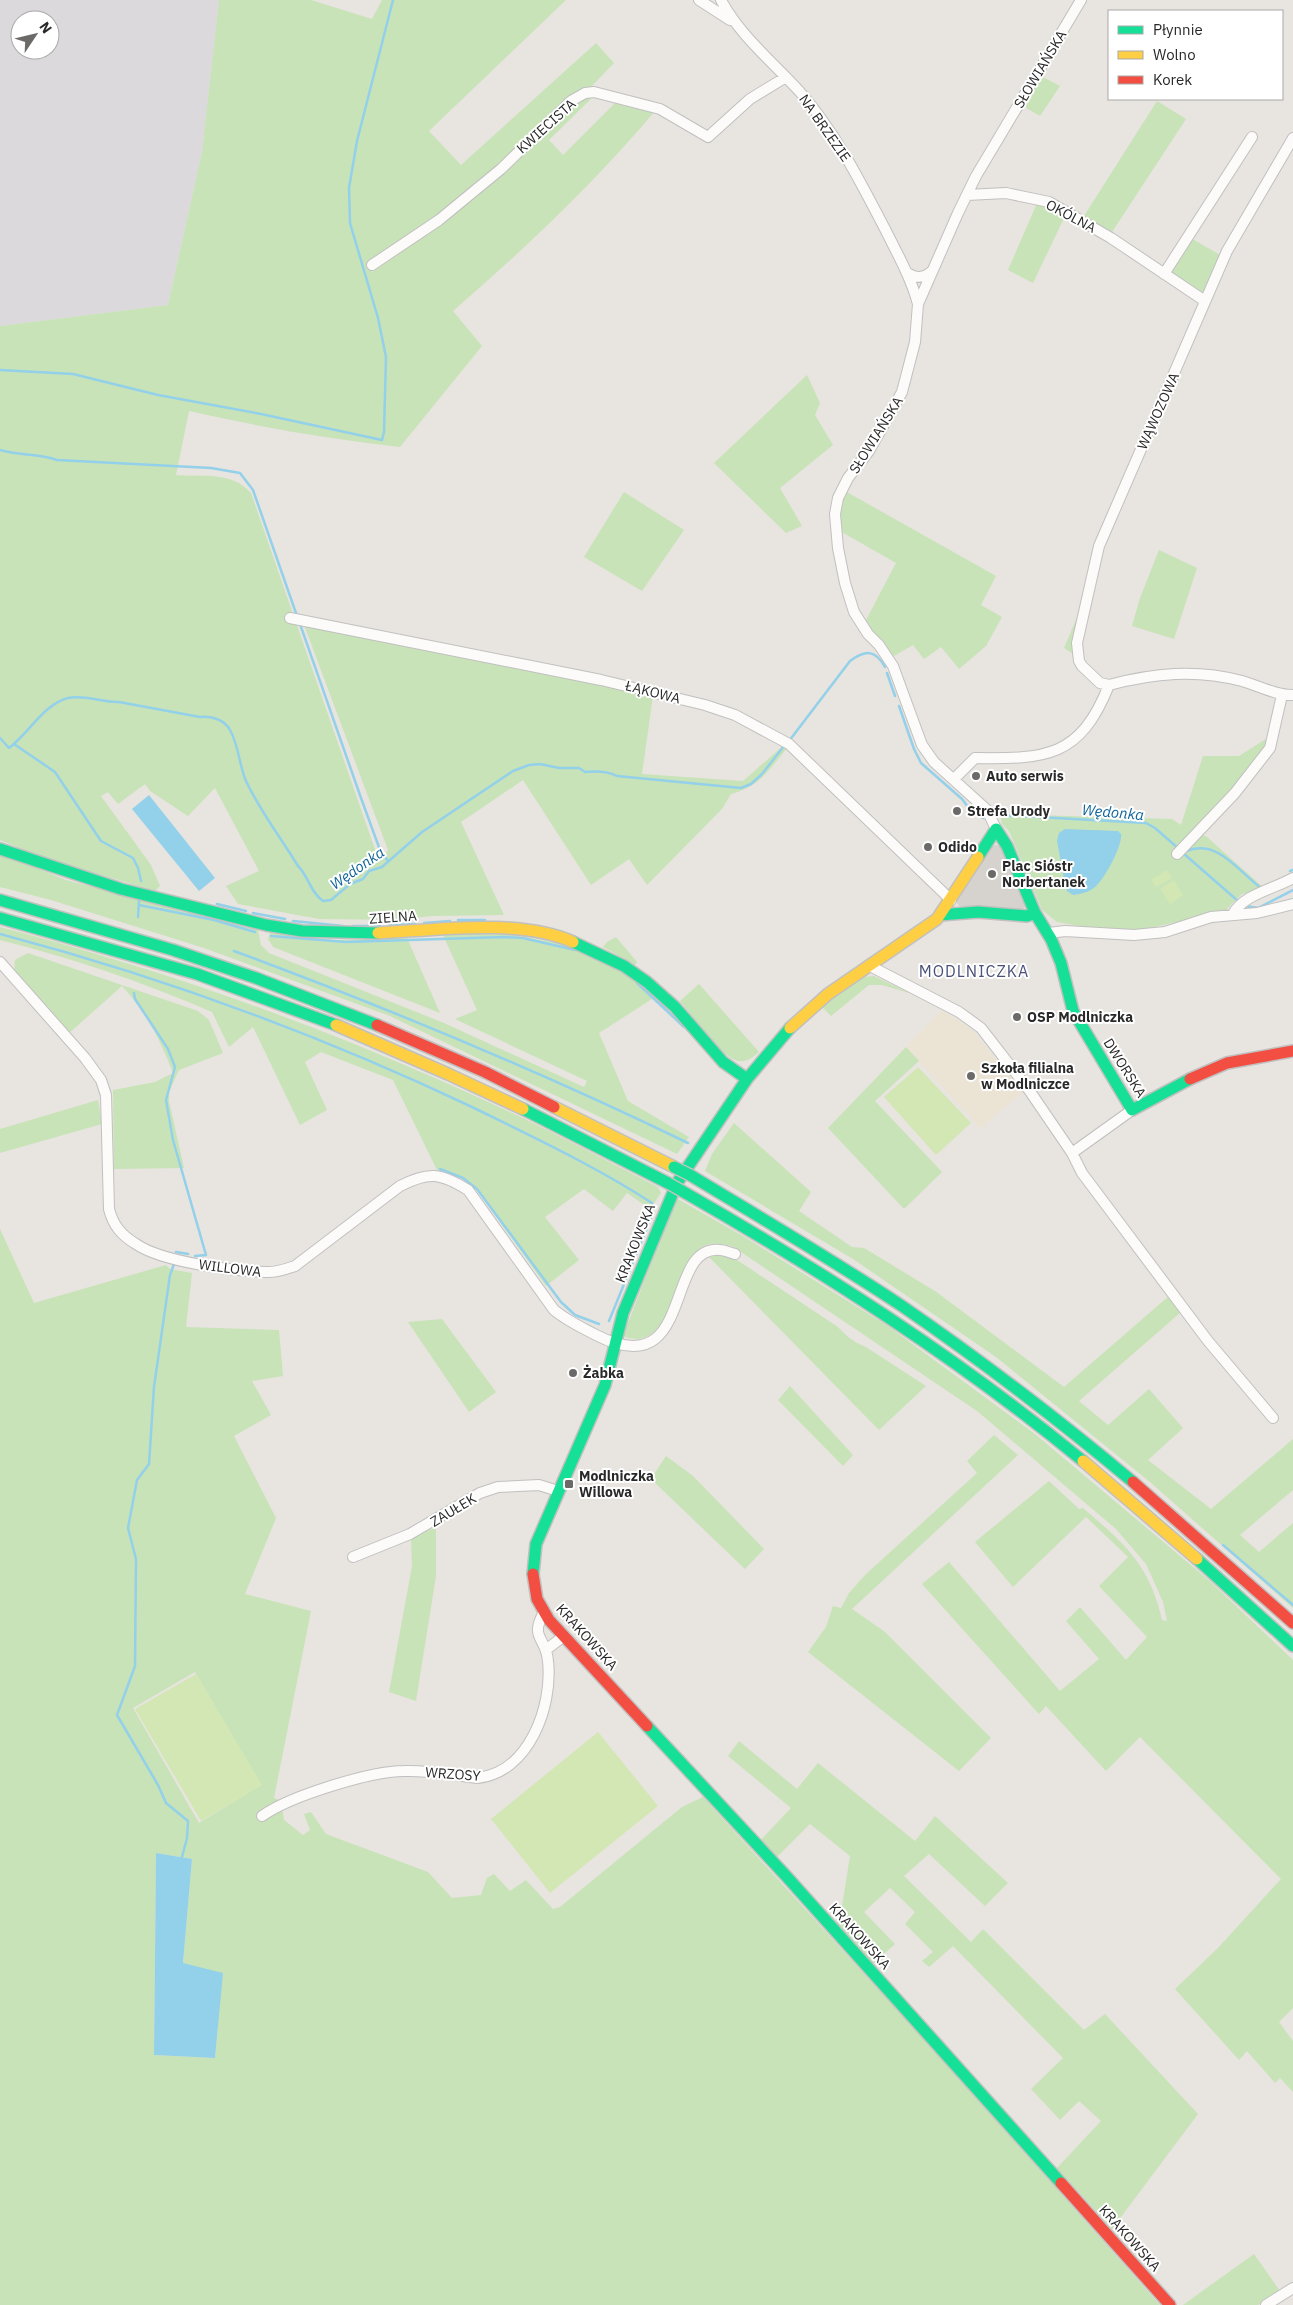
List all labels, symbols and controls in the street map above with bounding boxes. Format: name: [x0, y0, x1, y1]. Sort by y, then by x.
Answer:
north arrow: [10, 10, 60, 60]
legend: [1108, 10, 1283, 100]
text: N: [35, 18, 56, 37]
text: Płynnie: [1153, 20, 1203, 39]
street label: SŁOWIAŃSKA: [1009, 26, 1070, 111]
text: Wolno: [1153, 45, 1196, 64]
text: Korek: [1153, 70, 1192, 89]
street label: NA BRZEZIE: [795, 91, 855, 165]
street label: KWIECISTA: [513, 95, 579, 157]
street label: OKÓLNA: [1043, 194, 1100, 237]
street label: WĄWOZOWA: [1133, 370, 1183, 452]
street label: SŁOWIAŃSKA: [844, 393, 907, 477]
street label: ŁĄKOWA: [623, 676, 682, 708]
place label: Auto serwis: [986, 767, 1064, 785]
marker: Auto serwis: [970, 770, 982, 782]
water label: Wędonka: [1081, 800, 1145, 824]
place label: Strefa Urody: [967, 802, 1051, 820]
marker: Strefa Urody: [951, 805, 963, 817]
place label: Odido: [938, 838, 977, 856]
marker: Odido: [922, 841, 934, 853]
water label: Wędonka: [326, 842, 388, 894]
place label: Plac Sióstr Norbertanek: [1002, 857, 1086, 891]
marker: Plac Sióstr Norbertanek: [986, 868, 998, 880]
street label: ZIELNA: [369, 906, 417, 928]
district label: MODLNICZKA: [919, 961, 1029, 981]
place label: OSP Modlniczka: [1027, 1008, 1133, 1026]
marker: OSP Modlniczka: [1011, 1011, 1023, 1023]
street label: DWORSKA: [1100, 1035, 1150, 1101]
place label: Szkoła filialna w Modlniczce: [981, 1059, 1074, 1093]
marker: Szkoła filialna w Modlniczce: [965, 1070, 977, 1082]
street label: KRAKOWSKA: [611, 1201, 659, 1285]
street label: WILLOWA: [198, 1255, 262, 1281]
place label: Żabka: [583, 1364, 624, 1382]
marker: Żabka: [567, 1367, 579, 1379]
place label: Modlniczka Willowa: [579, 1467, 654, 1501]
marker: Modlniczka Willowa: [563, 1478, 575, 1490]
street label: ZAUŁEK: [427, 1489, 479, 1531]
street label: KRAKOWSKA: [552, 1600, 622, 1674]
street label: WRZOSY: [425, 1763, 482, 1785]
street label: KRAKOWSKA: [825, 1899, 895, 1973]
street label: KRAKOWSKA: [1095, 2201, 1165, 2275]

